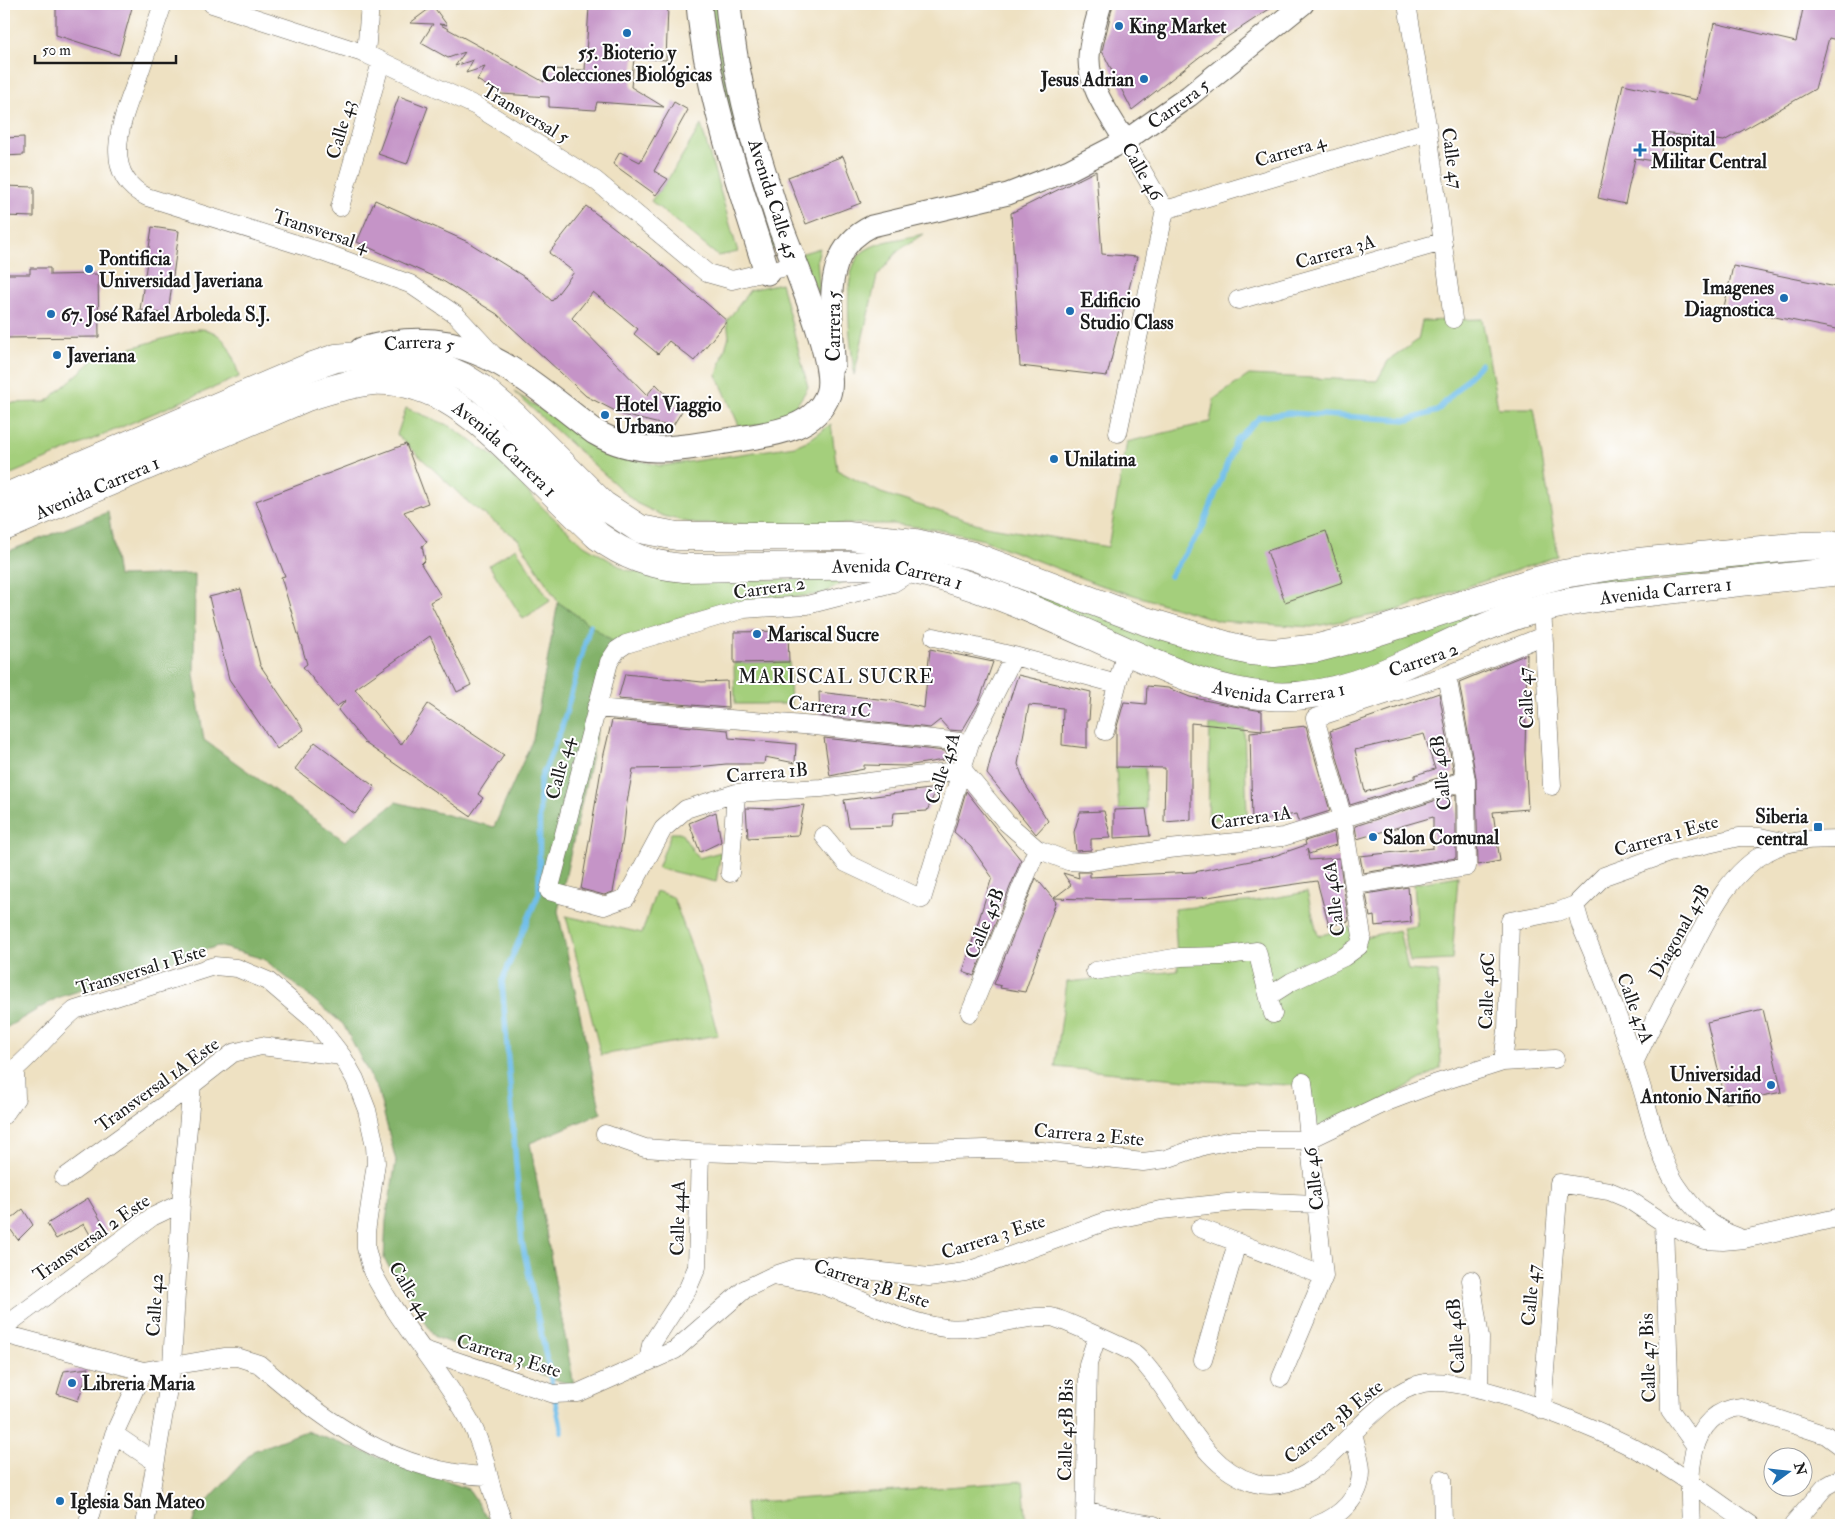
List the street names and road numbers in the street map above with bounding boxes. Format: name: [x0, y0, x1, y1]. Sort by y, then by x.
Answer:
street label: Carrera 5: [1143, 73, 1215, 135]
street label: Transversal 5: [477, 78, 574, 150]
street label: Calle 43: [321, 97, 361, 162]
street label: Calle 47: [1436, 126, 1468, 191]
street label: Carrera 4: [1252, 129, 1329, 173]
street label: Avenida Calle 45: [742, 135, 804, 263]
street label: Calle 46: [1116, 138, 1169, 206]
street label: Transversal 4: [270, 204, 373, 258]
street label: Carrera 3A: [1293, 229, 1378, 275]
street label: Carrera 5: [822, 290, 846, 361]
street label: Carrera 5: [382, 330, 457, 358]
street label: Avenida Carrera 1: [447, 395, 562, 503]
street label: Avenida Carrera 1: [30, 451, 163, 526]
street label: Avenida Carrera 1: [830, 554, 966, 596]
street label: Carrera 2: [732, 571, 807, 605]
street label: Avenida Carrera 1: [1597, 572, 1733, 611]
street label: Carrera 2: [1385, 637, 1461, 683]
street label: Calle 47: [1512, 666, 1540, 729]
street label: Avenida Carrera 1: [1209, 675, 1348, 709]
street label: Carrera 1C: [787, 691, 873, 723]
street label: Calle 45A: [920, 729, 966, 807]
street label: Calle 44: [541, 734, 580, 802]
street label: Calle 46B: [1425, 734, 1457, 812]
street label: Carrera 1B: [725, 757, 809, 789]
street label: Carrera 1A: [1209, 800, 1293, 836]
street label: Carrera 1 Este: [1611, 810, 1721, 862]
street label: Calle 46A: [1318, 860, 1350, 938]
street label: Diagonal 47B: [1644, 880, 1716, 983]
street label: Calle 45B: [960, 884, 1010, 962]
street label: Transversal 1 Este: [73, 939, 209, 1001]
street label: Calle 46C: [1474, 952, 1500, 1030]
street label: Calle 47A: [1611, 970, 1659, 1047]
street label: Transversal 1A Este: [91, 1032, 224, 1138]
street label: Carrera 2 Este: [1033, 1118, 1145, 1152]
street label: Calle 46: [1298, 1145, 1330, 1212]
street label: Calle 44A: [665, 1180, 691, 1256]
street label: Transversal 2 Este: [28, 1189, 155, 1287]
street label: Carrera 3 Este: [938, 1209, 1049, 1265]
street label: Carrera 3B Este: [811, 1254, 933, 1314]
street label: Calle 44: [383, 1257, 438, 1325]
street label: Calle 47: [1516, 1263, 1546, 1327]
street label: Calle 42: [141, 1273, 169, 1337]
street label: Calle 46B: [1441, 1297, 1471, 1374]
street label: Calle 47 Bis: [1634, 1313, 1662, 1403]
street label: Carrera 3 Este: [453, 1329, 564, 1383]
street label: Carrera 3B Este: [1279, 1374, 1388, 1469]
street label: Calle 45B Bis: [1053, 1379, 1079, 1481]

